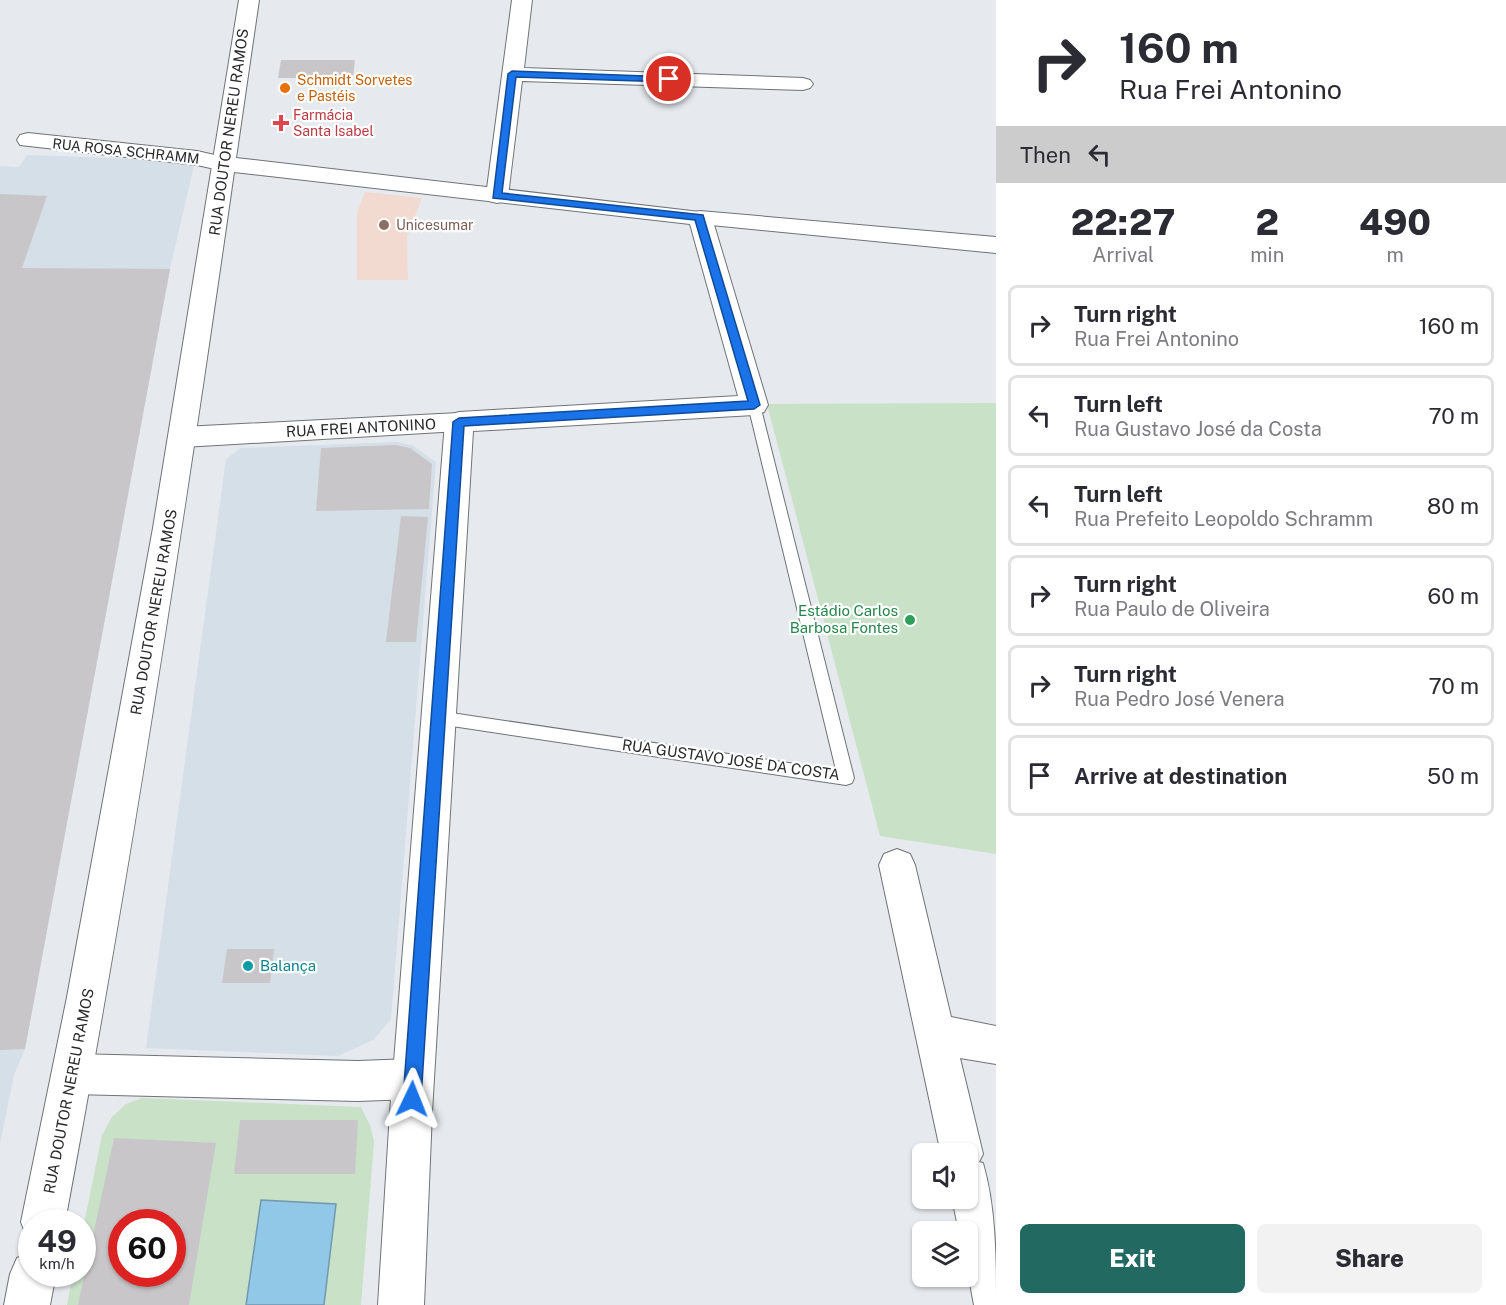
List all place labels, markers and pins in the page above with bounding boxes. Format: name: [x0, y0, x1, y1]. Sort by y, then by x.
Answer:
pin: [643, 53, 694, 104]
place label: Schmidt Sorvetes e Pastéis: [297, 72, 412, 104]
marker: Schmidt Sorvetes e Pastéis: [278, 81, 292, 95]
place label: Farmácia Santa Isabel: [293, 107, 374, 139]
marker: Farmácia Santa Isabel: [274, 116, 288, 130]
place label: Unicesumar: [396, 217, 473, 233]
marker: Unicesumar: [377, 218, 391, 232]
place label: Estádio Carlos Barbosa Fontes: [790, 602, 898, 636]
marker: Estádio Carlos Barbosa Fontes: [903, 613, 917, 627]
place label: Balança: [260, 957, 316, 974]
marker: Balança: [241, 959, 255, 973]

